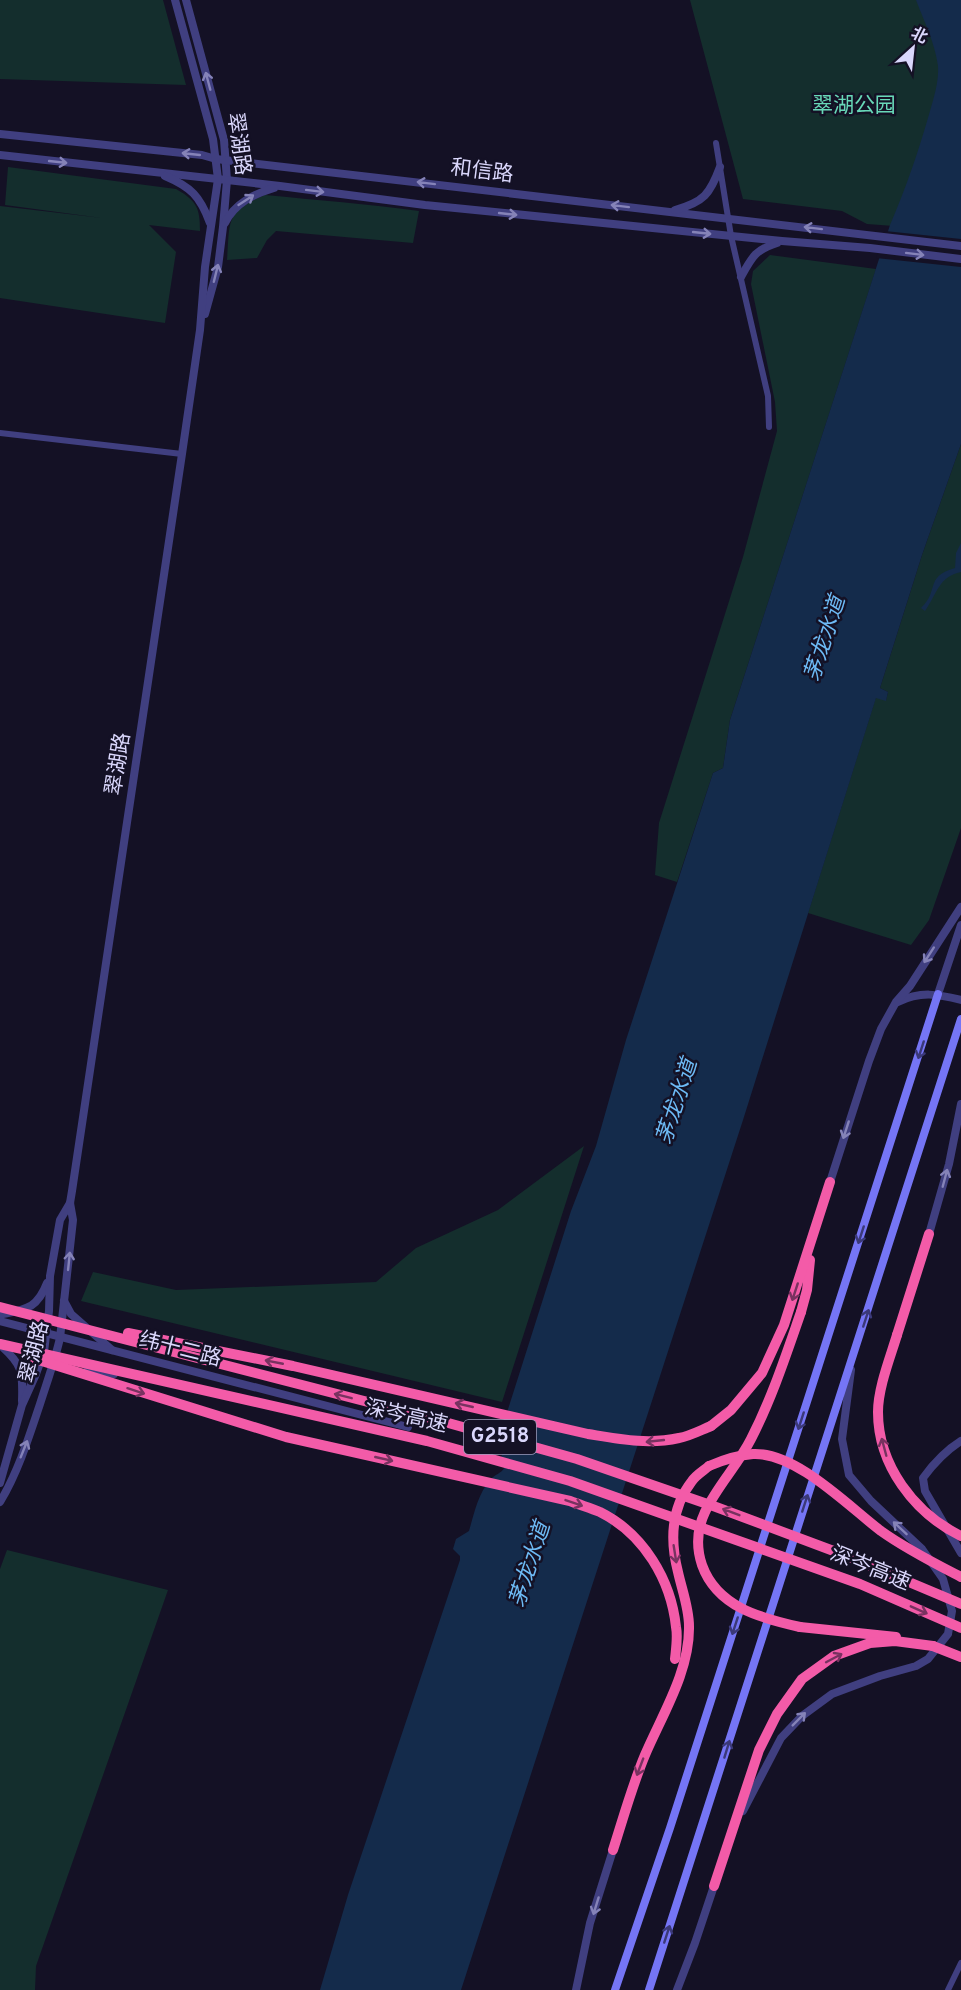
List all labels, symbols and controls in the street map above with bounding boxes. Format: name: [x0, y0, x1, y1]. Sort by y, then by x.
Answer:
north arrow: [883, 18, 943, 78]
text: 北: [907, 24, 931, 49]
one-way arrow: [202, 72, 213, 91]
park label: 翠湖公园: [812, 93, 896, 120]
street label: 翠湖路: [220, 111, 256, 177]
one-way arrow: [181, 148, 201, 159]
street label: 和信路: [449, 155, 515, 189]
one-way arrow: [48, 157, 68, 168]
one-way arrow: [416, 178, 436, 189]
one-way arrow: [304, 185, 324, 196]
one-way arrow: [238, 194, 254, 206]
one-way arrow: [610, 200, 630, 211]
one-way arrow: [498, 209, 518, 220]
one-way arrow: [804, 223, 824, 234]
one-way arrow: [692, 228, 712, 239]
one-way arrow: [905, 248, 925, 259]
one-way arrow: [210, 264, 222, 283]
water label: 茅龙水道: [800, 590, 853, 685]
street label: 翠湖路: [101, 731, 137, 797]
one-way arrow: [922, 947, 935, 964]
one-way arrow: [915, 1040, 926, 1059]
water label: 茅龙水道: [652, 1053, 705, 1148]
one-way arrow: [840, 1120, 851, 1139]
one-way arrow: [940, 1169, 951, 1188]
one-way arrow: [855, 1225, 866, 1244]
one-way arrow: [63, 1251, 74, 1271]
one-way arrow: [789, 1282, 800, 1301]
one-way arrow: [861, 1309, 872, 1328]
street label: 翠湖路: [14, 1318, 56, 1386]
street label: 纬十二路: [136, 1327, 224, 1373]
one-way arrow: [264, 1356, 284, 1367]
one-way arrow: [126, 1386, 145, 1397]
one-way arrow: [334, 1390, 353, 1402]
street label: 深岑高速: [362, 1394, 450, 1440]
one-way arrow: [455, 1399, 474, 1411]
one-way arrow: [795, 1411, 806, 1430]
road number: G2518: [464, 1420, 536, 1454]
one-way arrow: [645, 1436, 665, 1447]
one-way arrow: [878, 1438, 889, 1457]
one-way arrow: [19, 1441, 30, 1459]
one-way arrow: [375, 1454, 394, 1466]
one-way arrow: [800, 1494, 811, 1513]
one-way arrow: [564, 1498, 583, 1509]
one-way arrow: [722, 1506, 741, 1517]
water label: 茅龙水道: [505, 1516, 558, 1611]
one-way arrow: [893, 1521, 908, 1535]
street label: 深岑高速: [826, 1541, 914, 1597]
one-way arrow: [669, 1544, 680, 1564]
one-way arrow: [910, 1605, 928, 1616]
one-way arrow: [728, 1616, 739, 1635]
one-way arrow: [824, 1651, 842, 1663]
one-way arrow: [792, 1712, 807, 1727]
one-way arrow: [722, 1740, 733, 1759]
one-way arrow: [634, 1757, 645, 1776]
one-way arrow: [589, 1896, 600, 1915]
one-way arrow: [662, 1925, 673, 1944]

